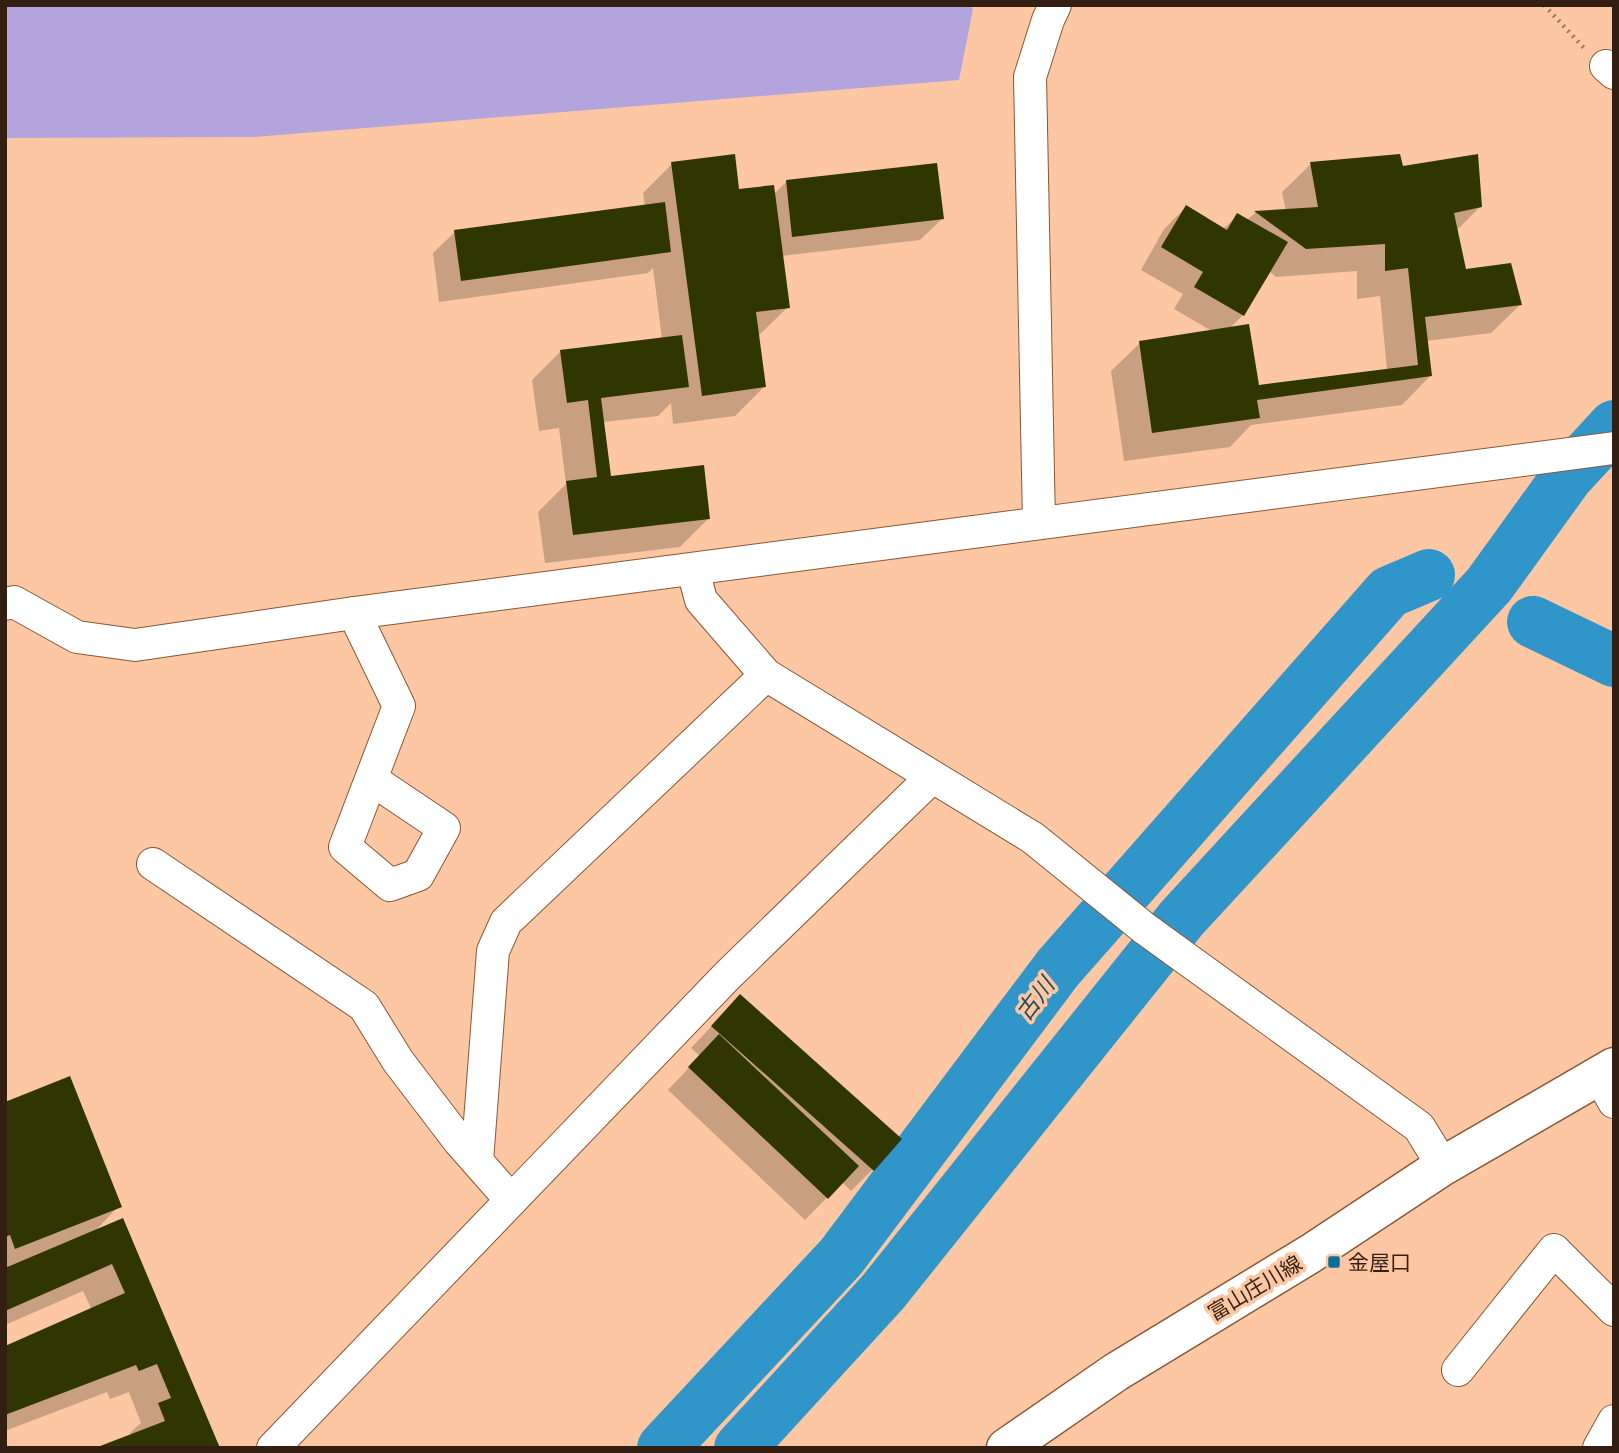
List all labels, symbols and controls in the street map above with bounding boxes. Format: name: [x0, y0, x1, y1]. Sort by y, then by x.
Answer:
water label: 古川: [1010, 970, 1062, 1026]
street label: 富山庄川線: [1204, 1250, 1306, 1326]
place label: 金屋口: [1348, 1250, 1411, 1275]
marker: 金屋口: [1326, 1254, 1342, 1270]

